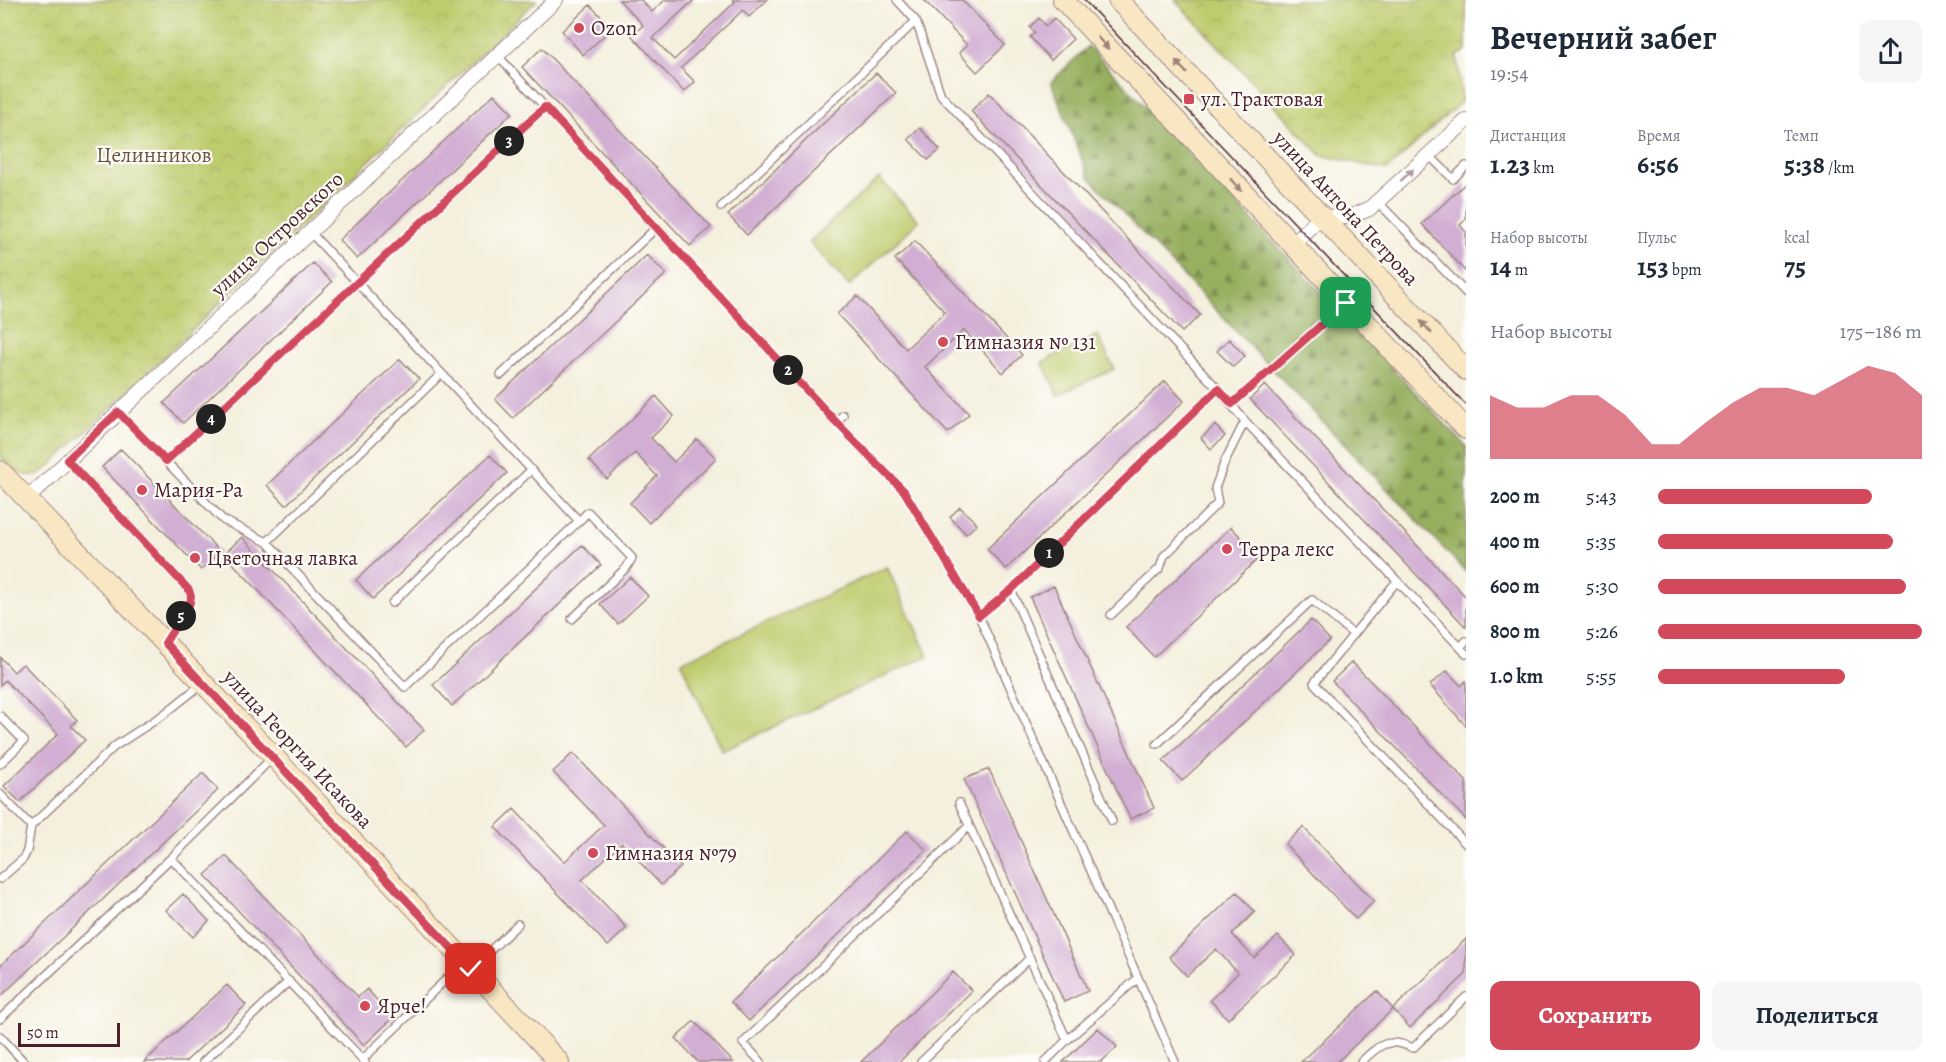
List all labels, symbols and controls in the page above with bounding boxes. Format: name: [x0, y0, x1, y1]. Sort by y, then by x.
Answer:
place label: Ozon: [591, 14, 637, 42]
text: Вечерний забег: [1490, 15, 1717, 60]
button: share: [1859, 20, 1922, 83]
marker: Ozon: [572, 21, 586, 35]
one-way arrow: [1096, 35, 1110, 50]
one-way arrow: [1175, 60, 1188, 75]
text: 19:54: [1490, 60, 1528, 87]
place label: ул. Трактовая: [1200, 85, 1323, 113]
marker: ул. Трактовая: [1182, 92, 1196, 106]
street label: улица Антона Петрова: [1266, 124, 1426, 292]
text: Дистанция: [1490, 125, 1566, 147]
text: Время: [1637, 125, 1681, 147]
text: Темп: [1784, 125, 1819, 147]
pin: 3: [494, 126, 524, 156]
text: 3: [506, 130, 512, 152]
park label: Целинников: [96, 141, 212, 169]
text: 1.23: [1490, 147, 1530, 182]
text: 6:56: [1637, 147, 1679, 182]
text: 5:38: [1784, 147, 1825, 182]
text: km: [1530, 157, 1555, 179]
text: /km: [1825, 157, 1855, 179]
street label: улица Островского: [204, 165, 349, 304]
one-way arrow: [1399, 169, 1414, 182]
one-way arrow: [1229, 178, 1243, 193]
text: Набор высоты: [1490, 227, 1588, 249]
text: Пульс: [1637, 227, 1677, 249]
text: kcal: [1784, 227, 1810, 249]
text: 14: [1490, 249, 1512, 284]
text: 153: [1637, 249, 1669, 284]
text: 75: [1784, 249, 1806, 284]
text: m: [1512, 259, 1528, 281]
text: bpm: [1669, 259, 1702, 281]
pin: [1320, 277, 1371, 328]
icon: arrive: [1329, 286, 1362, 319]
text: Набор высоты: [1490, 318, 1613, 345]
text: 175–186 m: [1840, 318, 1922, 345]
one-way arrow: [1419, 320, 1433, 335]
place label: Гимназия № 131: [955, 328, 1096, 356]
marker: Гимназия № 131: [936, 335, 950, 349]
pin: 2: [773, 355, 803, 385]
text: 2: [784, 359, 792, 381]
pin: 4: [196, 404, 226, 434]
text: 4: [207, 408, 215, 430]
place label: Мария-Ра: [154, 476, 243, 504]
marker: Мария-Ра: [135, 483, 149, 497]
text: 200 m: [1490, 483, 1540, 510]
text: 5:43: [1586, 483, 1617, 510]
text: 400 m: [1490, 528, 1540, 555]
text: 5:35: [1586, 528, 1616, 555]
place label: Терра лекс: [1239, 535, 1334, 563]
pin: 1: [1034, 538, 1064, 568]
text: 1: [1046, 542, 1052, 564]
marker: Терра лекс: [1220, 542, 1234, 556]
place label: Цветочная лавка: [207, 544, 358, 572]
marker: Цветочная лавка: [188, 551, 202, 565]
text: 600 m: [1490, 573, 1540, 600]
text: 5:30: [1586, 573, 1618, 600]
pin: 5: [166, 601, 196, 631]
text: 5: [178, 605, 184, 627]
text: 800 m: [1490, 618, 1540, 645]
text: 5:26: [1586, 618, 1618, 645]
street label: улица Георгия Исакова: [216, 663, 379, 835]
text: 1.0 km: [1490, 663, 1543, 690]
text: 5:55: [1586, 663, 1617, 690]
place label: Гимназия №79: [605, 839, 737, 867]
marker: Гимназия №79: [586, 846, 600, 860]
pin: [445, 943, 496, 994]
icon: check: [454, 952, 487, 985]
button: Сохранить: [1490, 981, 1700, 1050]
button: Поделиться: [1712, 981, 1922, 1050]
place label: Ярче!: [377, 992, 427, 1020]
marker: Ярче!: [358, 999, 372, 1013]
scale bar: [18, 1020, 120, 1048]
text: 50 m: [27, 1022, 59, 1044]

